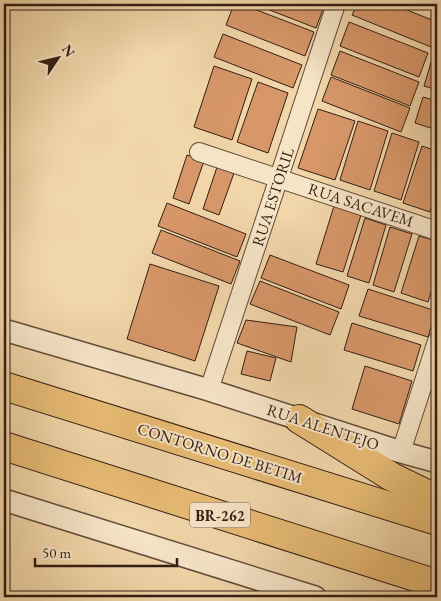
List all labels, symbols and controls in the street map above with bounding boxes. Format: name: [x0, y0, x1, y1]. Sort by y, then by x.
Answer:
north arrow: [32, 32, 82, 82]
text: N: [58, 41, 80, 61]
street label: RUA ESTORIL: [247, 144, 299, 249]
street label: RUA SACAVEM: [305, 178, 417, 232]
street label: RUA ALENTEJO: [264, 399, 382, 455]
street label: CONTORNO DE BETIM: [135, 418, 305, 488]
road number: BR-262: [190, 502, 250, 528]
scale bar: [35, 536, 178, 568]
text: 50 m: [42, 543, 71, 562]

